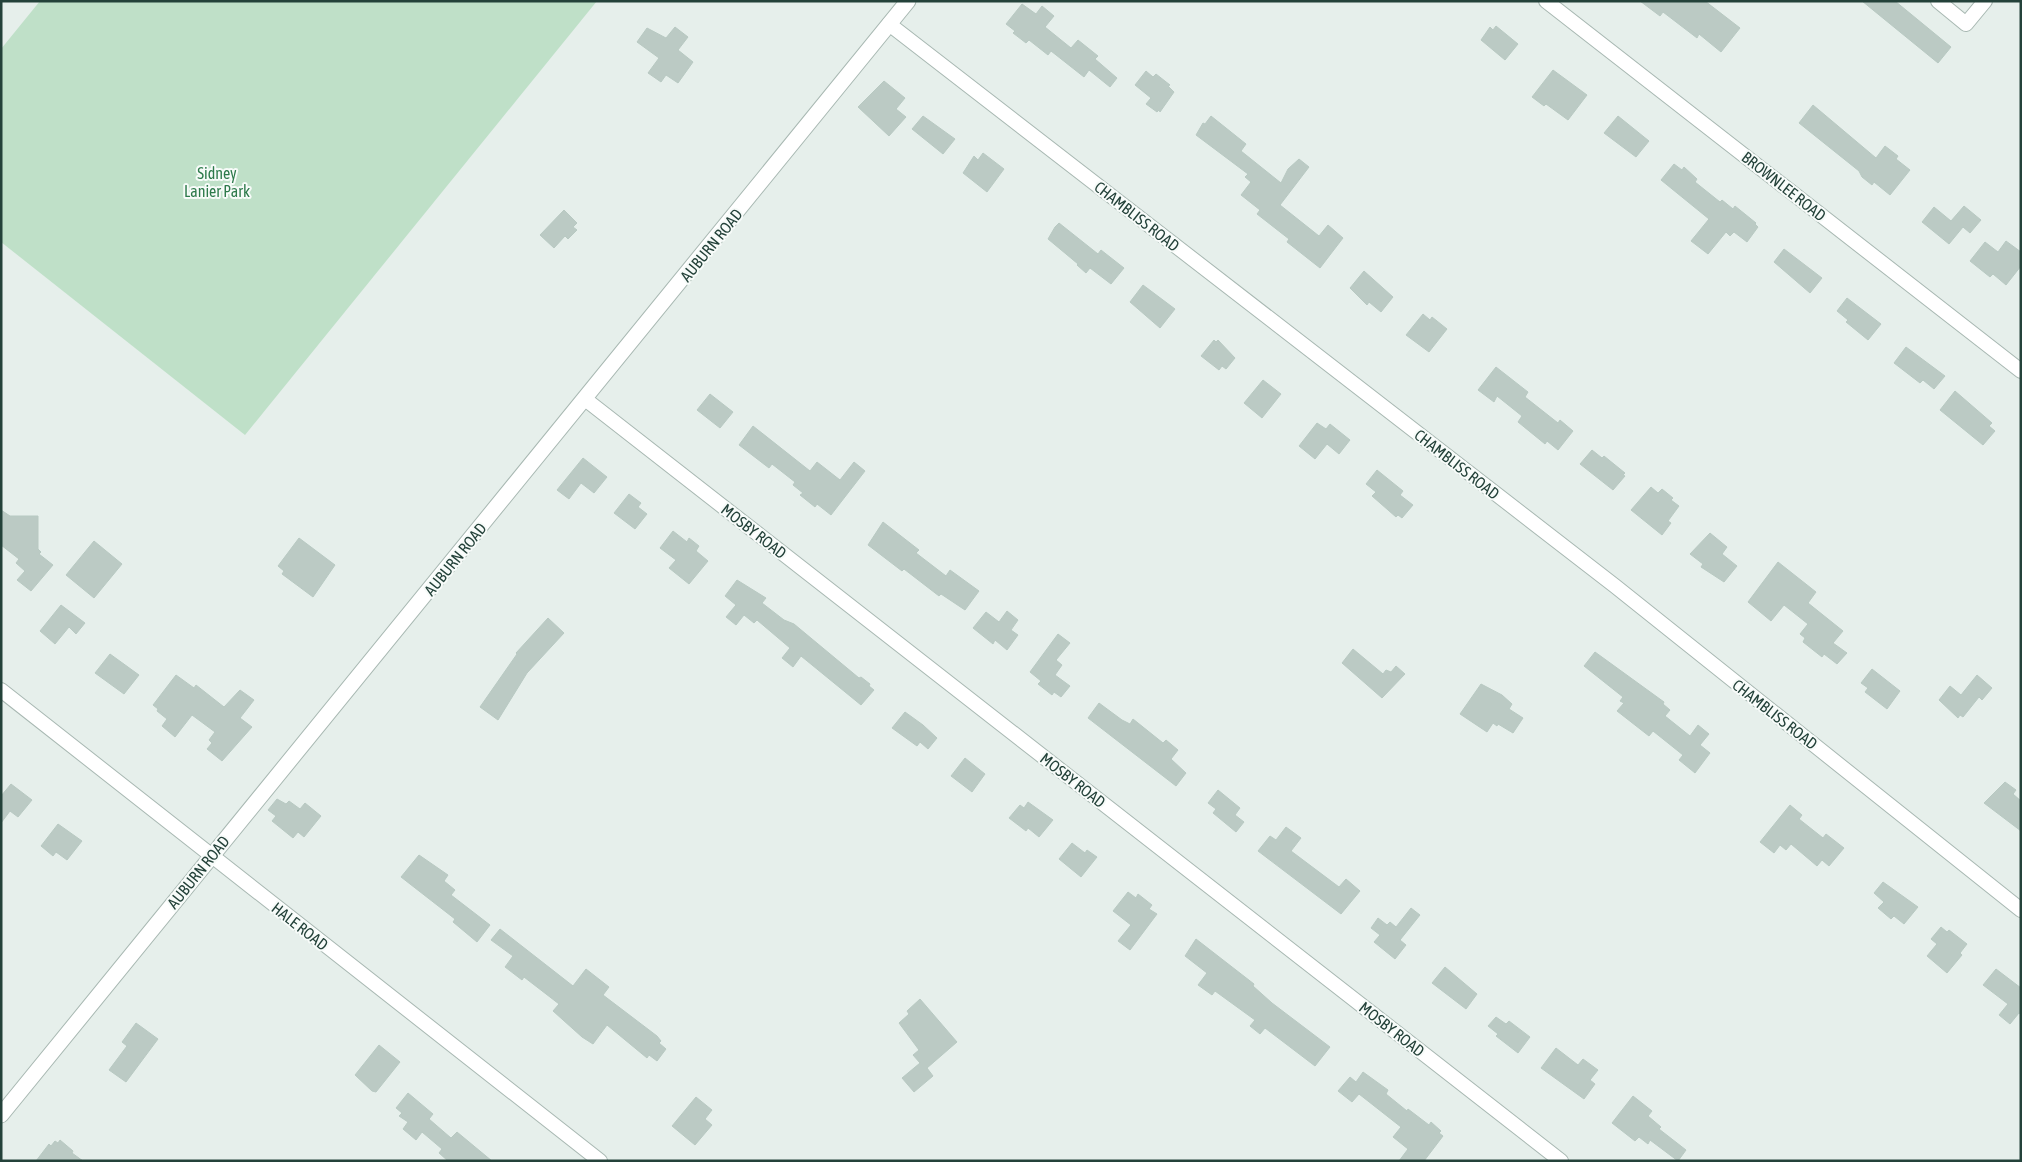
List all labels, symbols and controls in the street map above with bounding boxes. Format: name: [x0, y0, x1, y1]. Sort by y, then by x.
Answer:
street label: BROWNLEE ROAD: [1738, 148, 1830, 224]
park label: Sidney Lanier Park: [184, 164, 250, 200]
street label: CHAMBLISS ROAD: [1091, 177, 1183, 255]
street label: AUBURN ROAD: [676, 205, 746, 285]
street label: CHAMBLISS ROAD: [1411, 425, 1503, 503]
street label: MOSBY ROAD: [718, 500, 790, 562]
street label: AUBURN ROAD: [420, 519, 490, 599]
street label: CHAMBLISS ROAD: [1729, 675, 1821, 753]
street label: MOSBY ROAD: [1037, 749, 1109, 811]
street label: AUBURN ROAD: [163, 832, 233, 912]
street label: HALE ROAD: [268, 898, 332, 954]
street label: MOSBY ROAD: [1356, 998, 1428, 1060]

